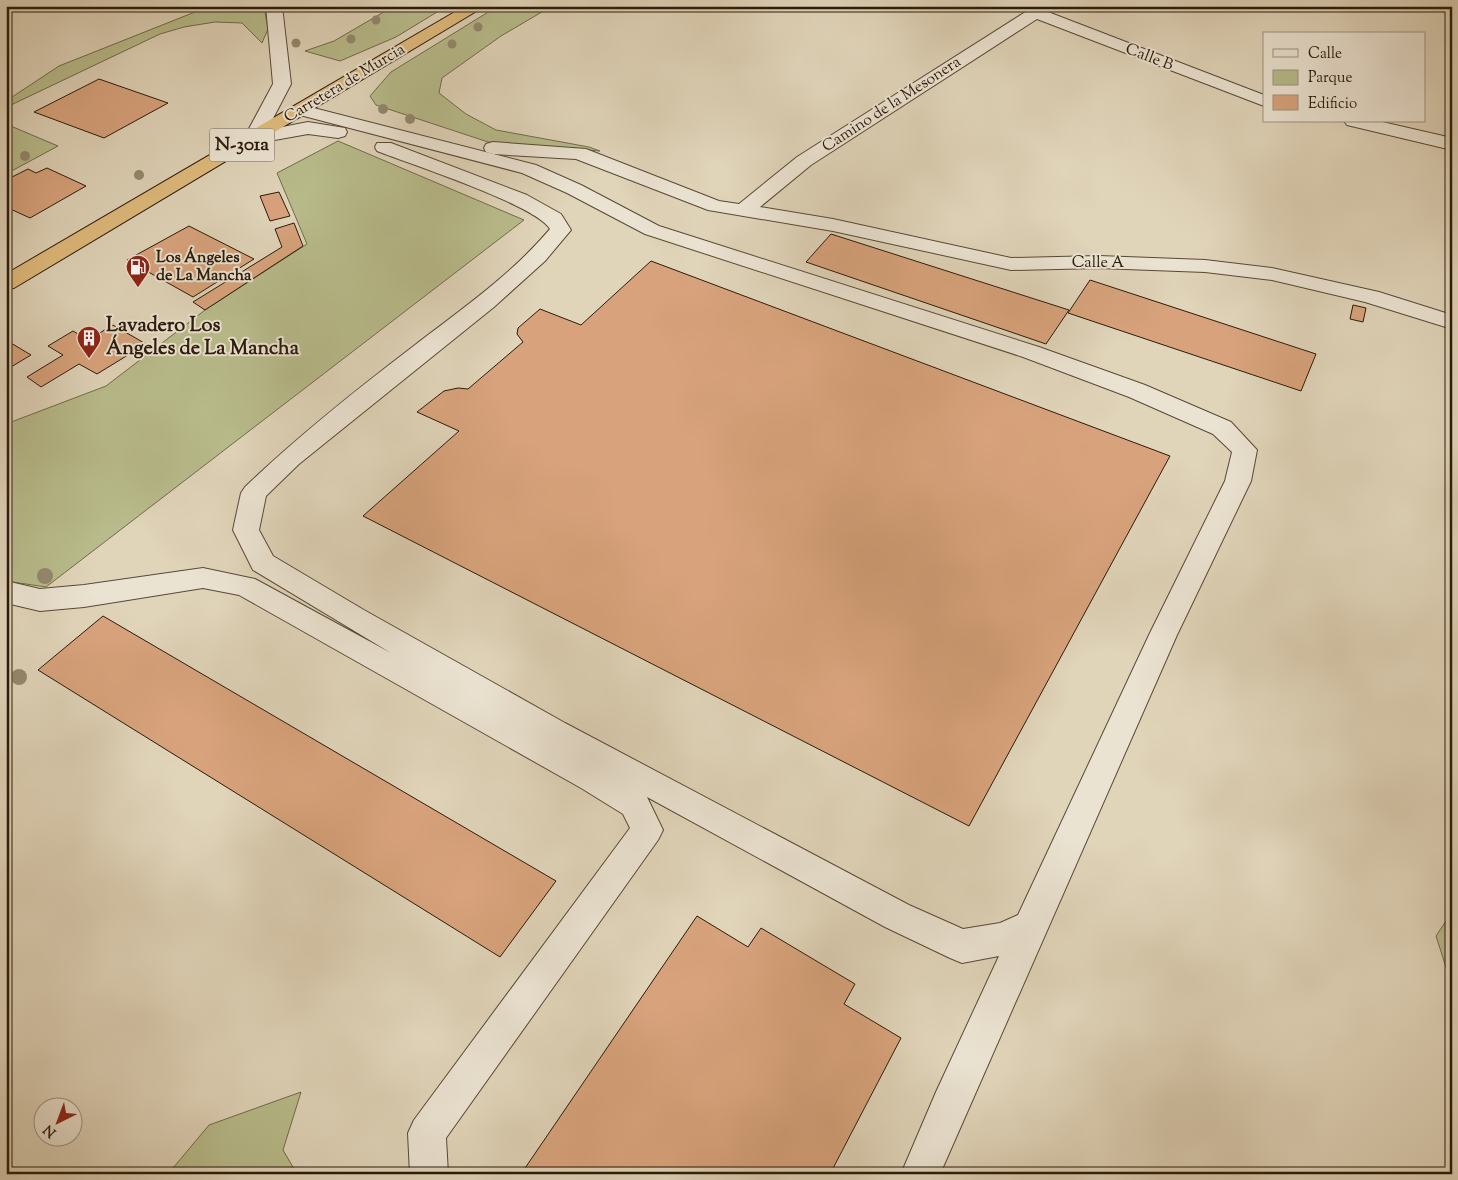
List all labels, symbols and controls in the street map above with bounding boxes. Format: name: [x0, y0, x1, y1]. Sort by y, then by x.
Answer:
legend: [1263, 32, 1426, 122]
street label: Carretera de Murcia: [280, 38, 410, 129]
street label: Calle B: [1122, 38, 1176, 78]
text: Calle: [1308, 44, 1342, 65]
street label: Camino de la Mesonera: [818, 51, 966, 159]
text: Parque: [1308, 68, 1352, 89]
text: Edificio: [1308, 94, 1357, 115]
road number: N-301a: [210, 128, 274, 162]
place label: Los Ángeles de La Mancha: [156, 246, 252, 288]
street label: Calle A: [1072, 252, 1124, 275]
fuel station icon: Los Ángeles de La Mancha: [125, 254, 151, 288]
place label: Lavadero Los Ángeles de La Mancha: [106, 312, 300, 364]
building icon: Lavadero Los Ángeles de La Mancha: [76, 325, 102, 359]
north arrow: [32, 1098, 82, 1148]
text: N: [40, 1119, 61, 1141]

